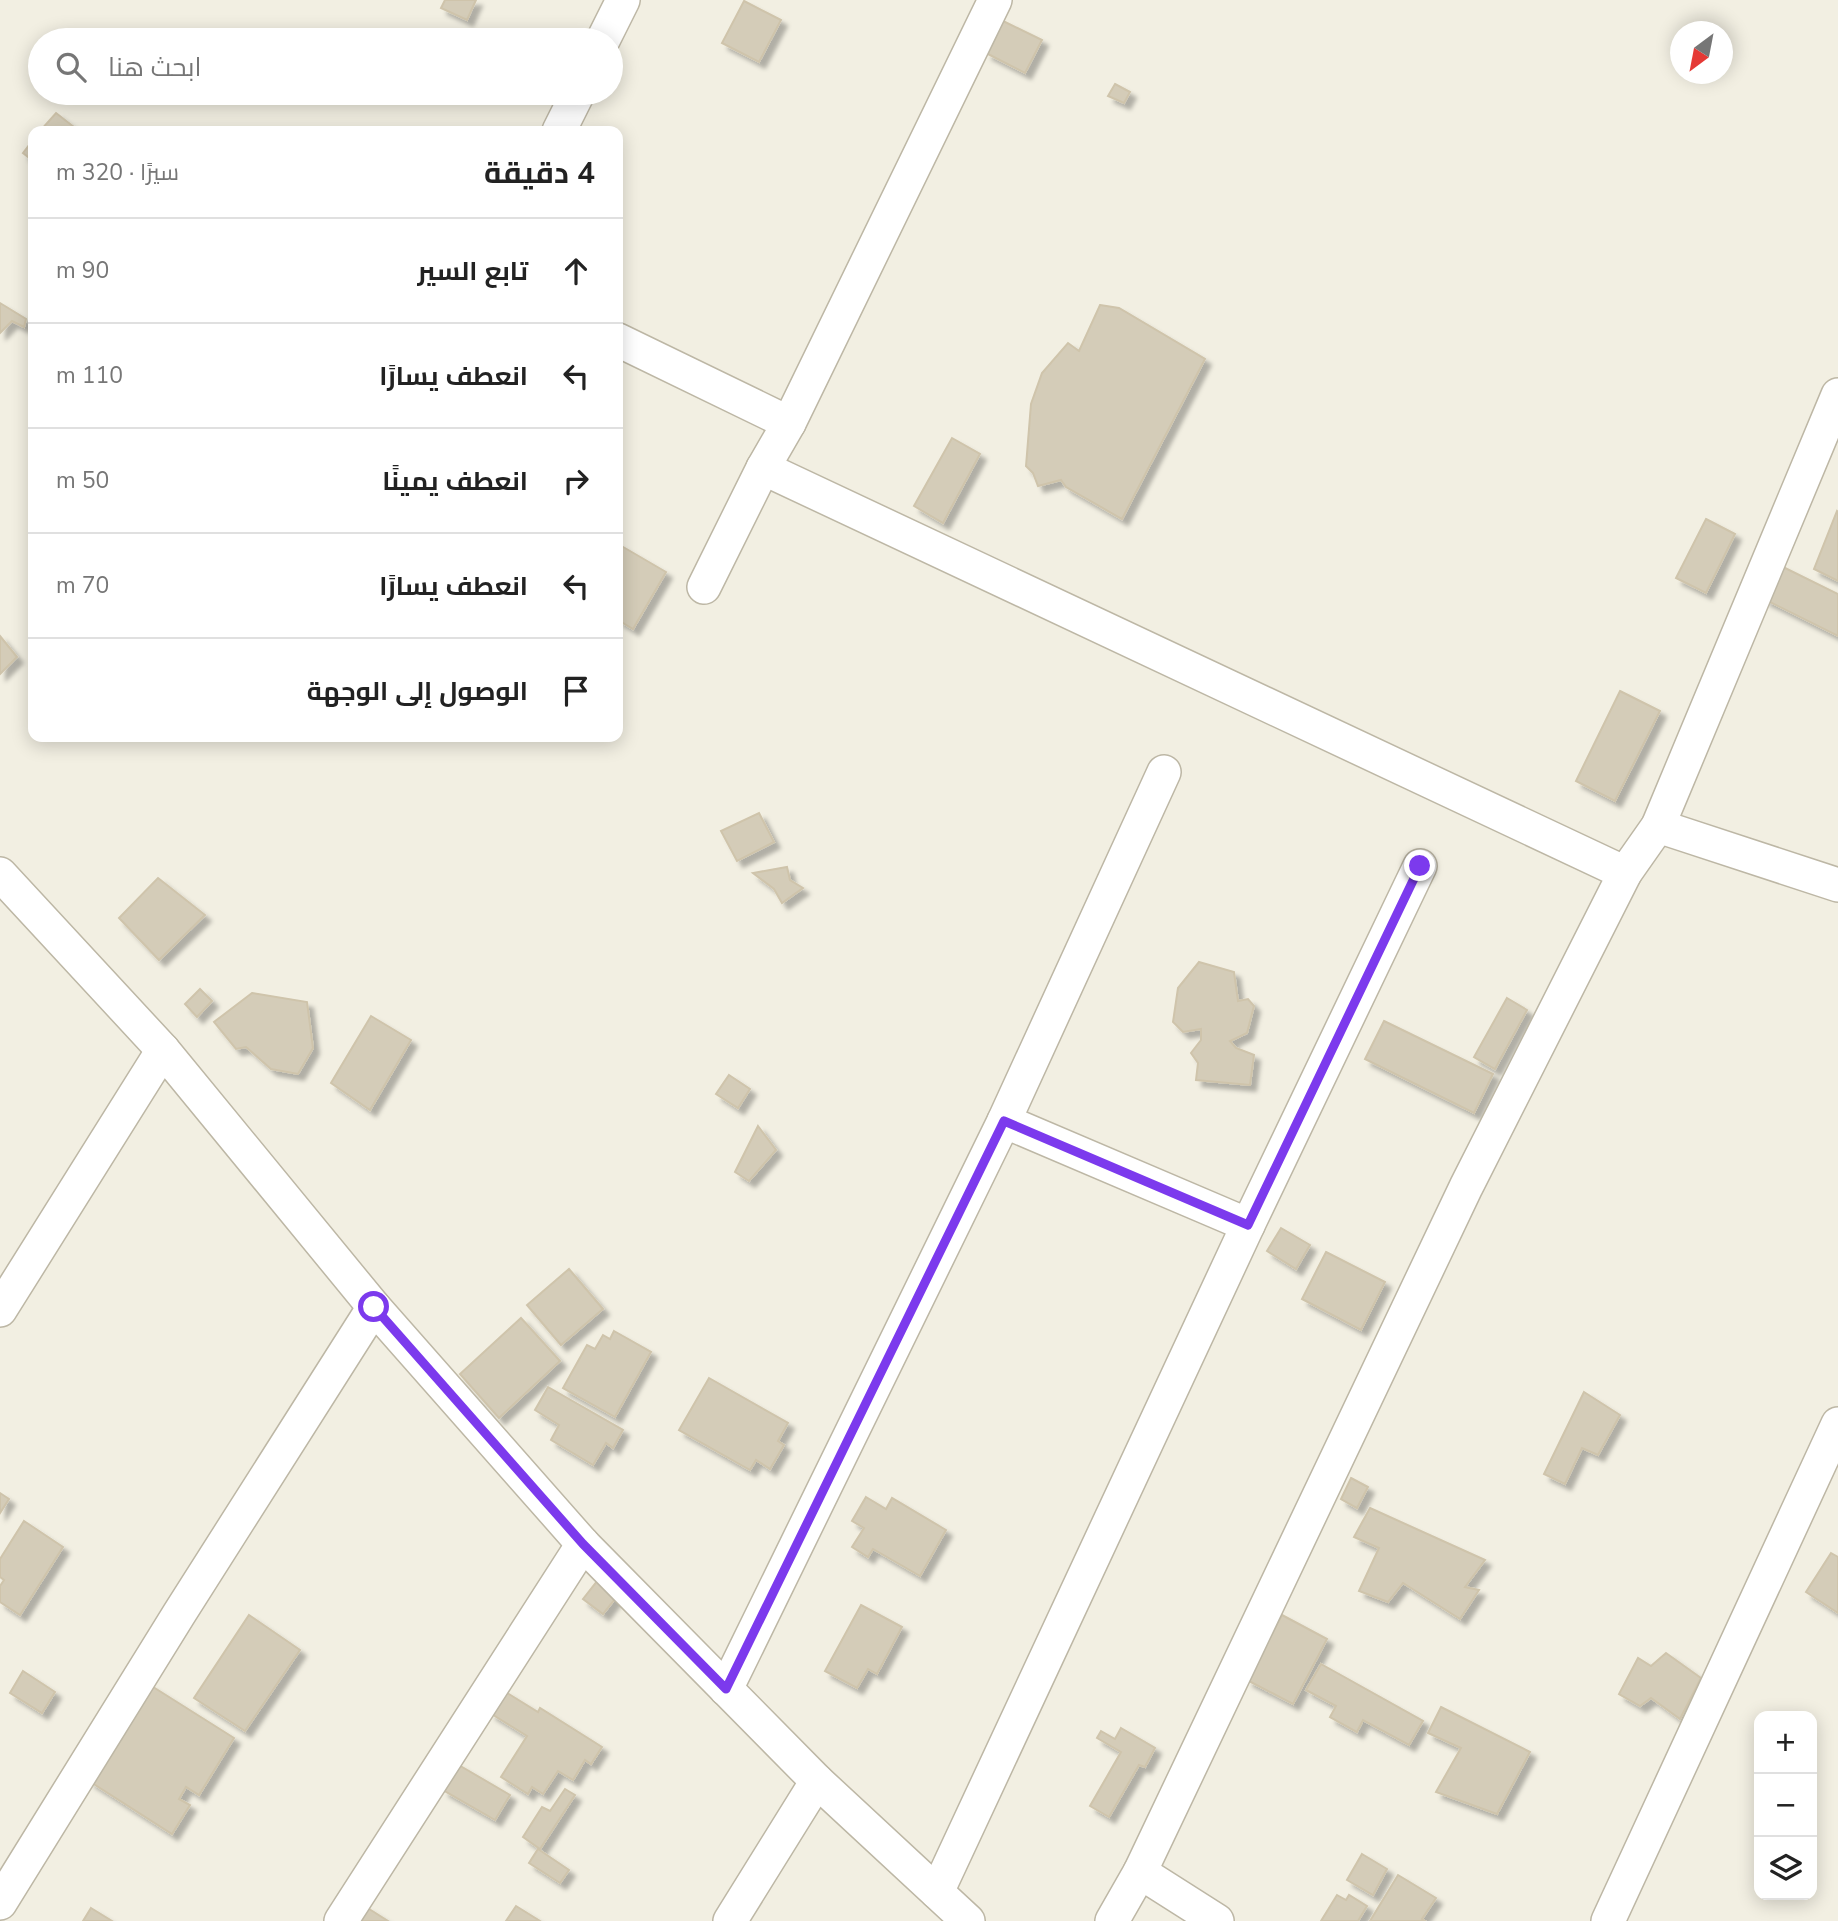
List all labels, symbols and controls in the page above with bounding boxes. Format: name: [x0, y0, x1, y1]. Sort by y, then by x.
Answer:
north arrow: [1670, 21, 1733, 84]
search box: [28, 28, 623, 105]
icon: search: [52, 48, 90, 86]
text: ابحث هنا: [108, 50, 202, 85]
text: 4 دقيقة: [484, 153, 595, 194]
text: سيرًا · 320 m: [56, 157, 179, 188]
icon: ahead: [557, 252, 595, 290]
text: تابع السير: [418, 254, 528, 289]
text: 90 m: [56, 255, 109, 286]
icon: left: [557, 357, 595, 395]
text: انعطف يسارًا: [379, 359, 528, 394]
text: 110 m: [56, 360, 123, 391]
icon: right: [557, 462, 595, 500]
text: انعطف يمينًا: [382, 464, 528, 499]
text: 50 m: [56, 465, 109, 496]
icon: left: [557, 567, 595, 605]
text: انعطف يسارًا: [379, 569, 528, 604]
text: 70 m: [56, 570, 109, 601]
icon: arrive: [557, 672, 595, 710]
text: الوصول إلى الوجهة: [307, 674, 528, 709]
route end: [1404, 850, 1435, 881]
route start: [358, 1291, 389, 1322]
map controls: [1754, 1711, 1817, 1900]
button: +: [1754, 1711, 1817, 1774]
button: −: [1754, 1774, 1817, 1837]
button: layers: [1754, 1837, 1817, 1900]

